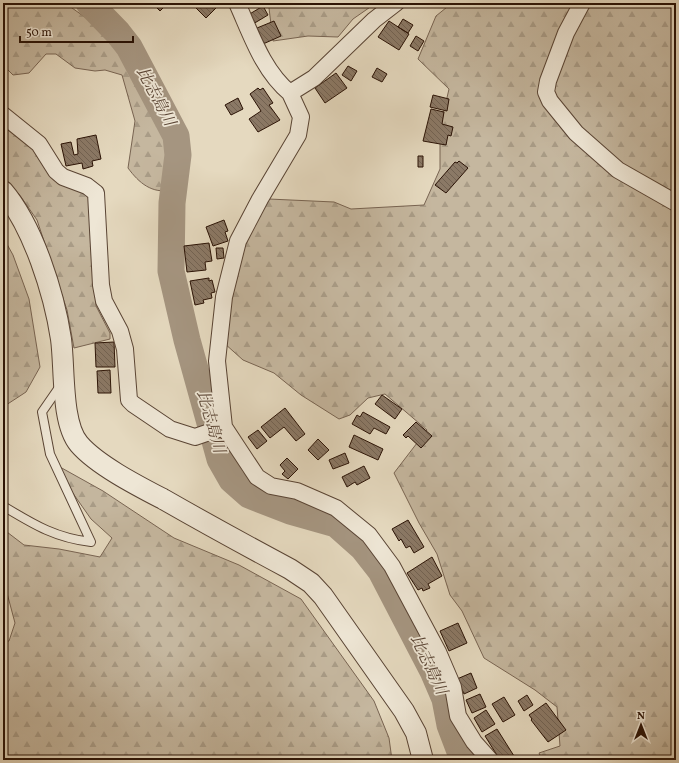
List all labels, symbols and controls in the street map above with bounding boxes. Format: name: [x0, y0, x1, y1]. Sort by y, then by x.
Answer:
scale bar: [20, 18, 133, 44]
text: 50 m: [26, 25, 52, 41]
water label: 比志島川: [130, 64, 181, 132]
water label: 比志島川: [191, 388, 230, 458]
water label: 比志島川: [405, 631, 452, 700]
north arrow: [621, 705, 661, 745]
text: N: [637, 709, 645, 724]

